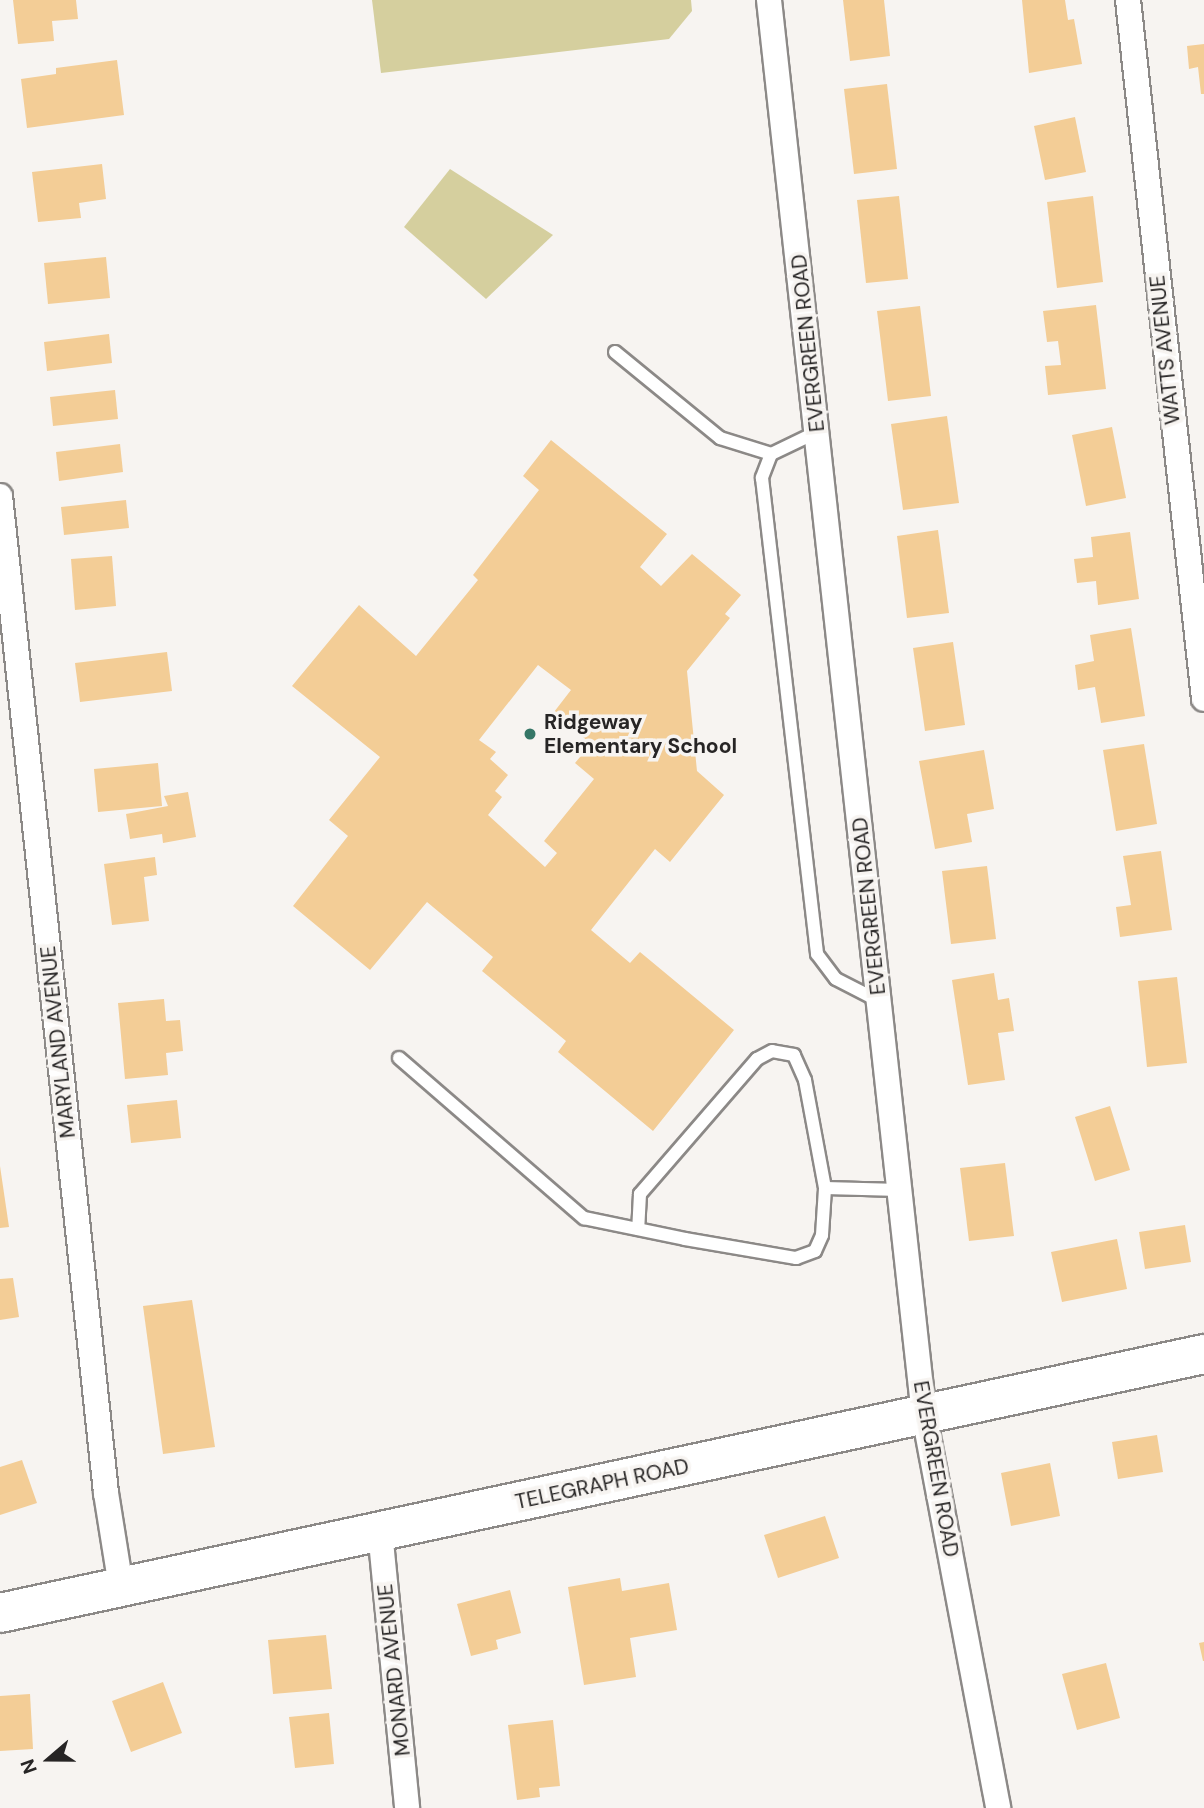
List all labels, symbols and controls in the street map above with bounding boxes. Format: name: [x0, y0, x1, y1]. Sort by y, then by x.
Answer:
street label: EVERGREEN ROAD: [786, 253, 830, 433]
street label: WATTS AVENUE: [1145, 274, 1185, 426]
place label: Ridgeway Elementary School: [544, 709, 737, 759]
marker: Ridgeway Elementary School: [522, 726, 538, 742]
street label: EVERGREEN ROAD: [847, 816, 891, 996]
street label: MARYLAND AVENUE: [35, 945, 81, 1139]
street label: EVERGREEN ROAD: [908, 1379, 964, 1559]
street label: TELEGRAPH ROAD: [513, 1453, 691, 1515]
street label: MONARD AVENUE: [372, 1583, 416, 1757]
north arrow: [14, 1724, 84, 1794]
text: N: [15, 1756, 43, 1777]

